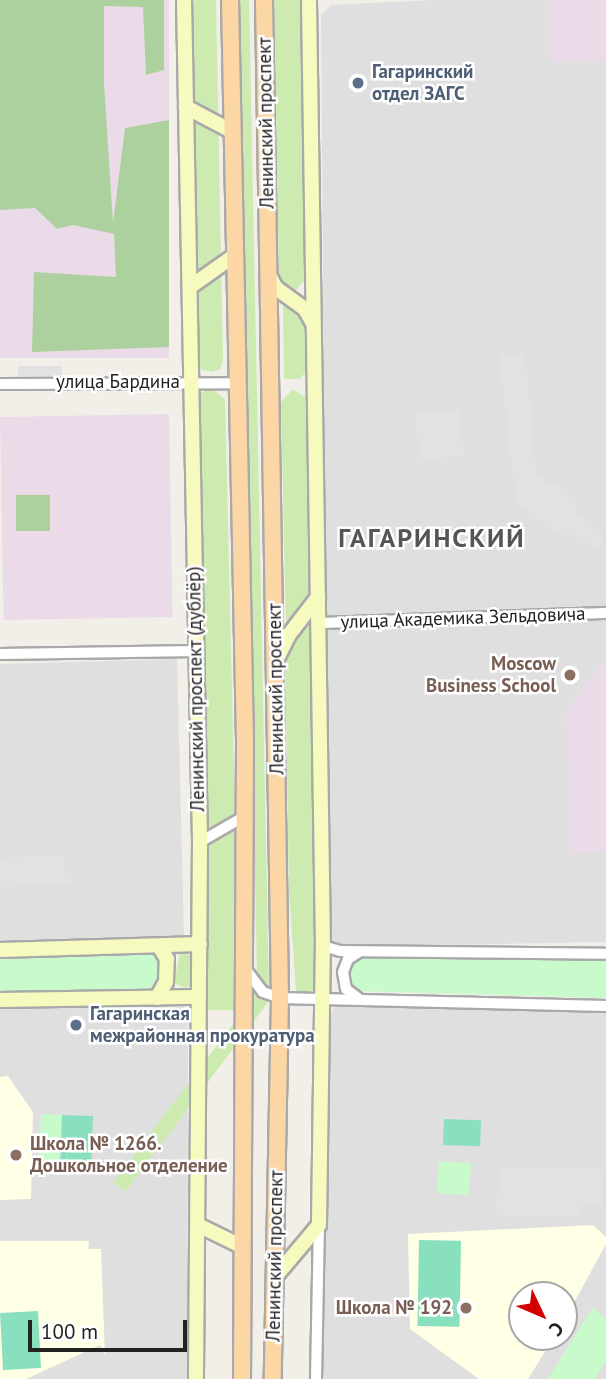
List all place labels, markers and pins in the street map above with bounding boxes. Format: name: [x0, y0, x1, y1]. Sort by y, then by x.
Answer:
place label: Гагаринский отдел ЗАГС: [372, 61, 473, 105]
marker: Гагаринский отдел ЗАГС: [350, 75, 366, 91]
place label: Moscow Business School: [426, 653, 556, 697]
marker: Moscow Business School: [562, 667, 578, 683]
place label: Гагаринская межрайонная прокуратура: [90, 1003, 315, 1047]
marker: Гагаринская межрайонная прокуратура: [68, 1017, 84, 1033]
place label: Школа № 1266. Дошкольное отделение: [30, 1133, 228, 1177]
marker: Школа № 1266. Дошкольное отделение: [8, 1147, 24, 1163]
place label: Школа № 192: [336, 1297, 452, 1319]
marker: Школа № 192: [458, 1300, 474, 1316]

